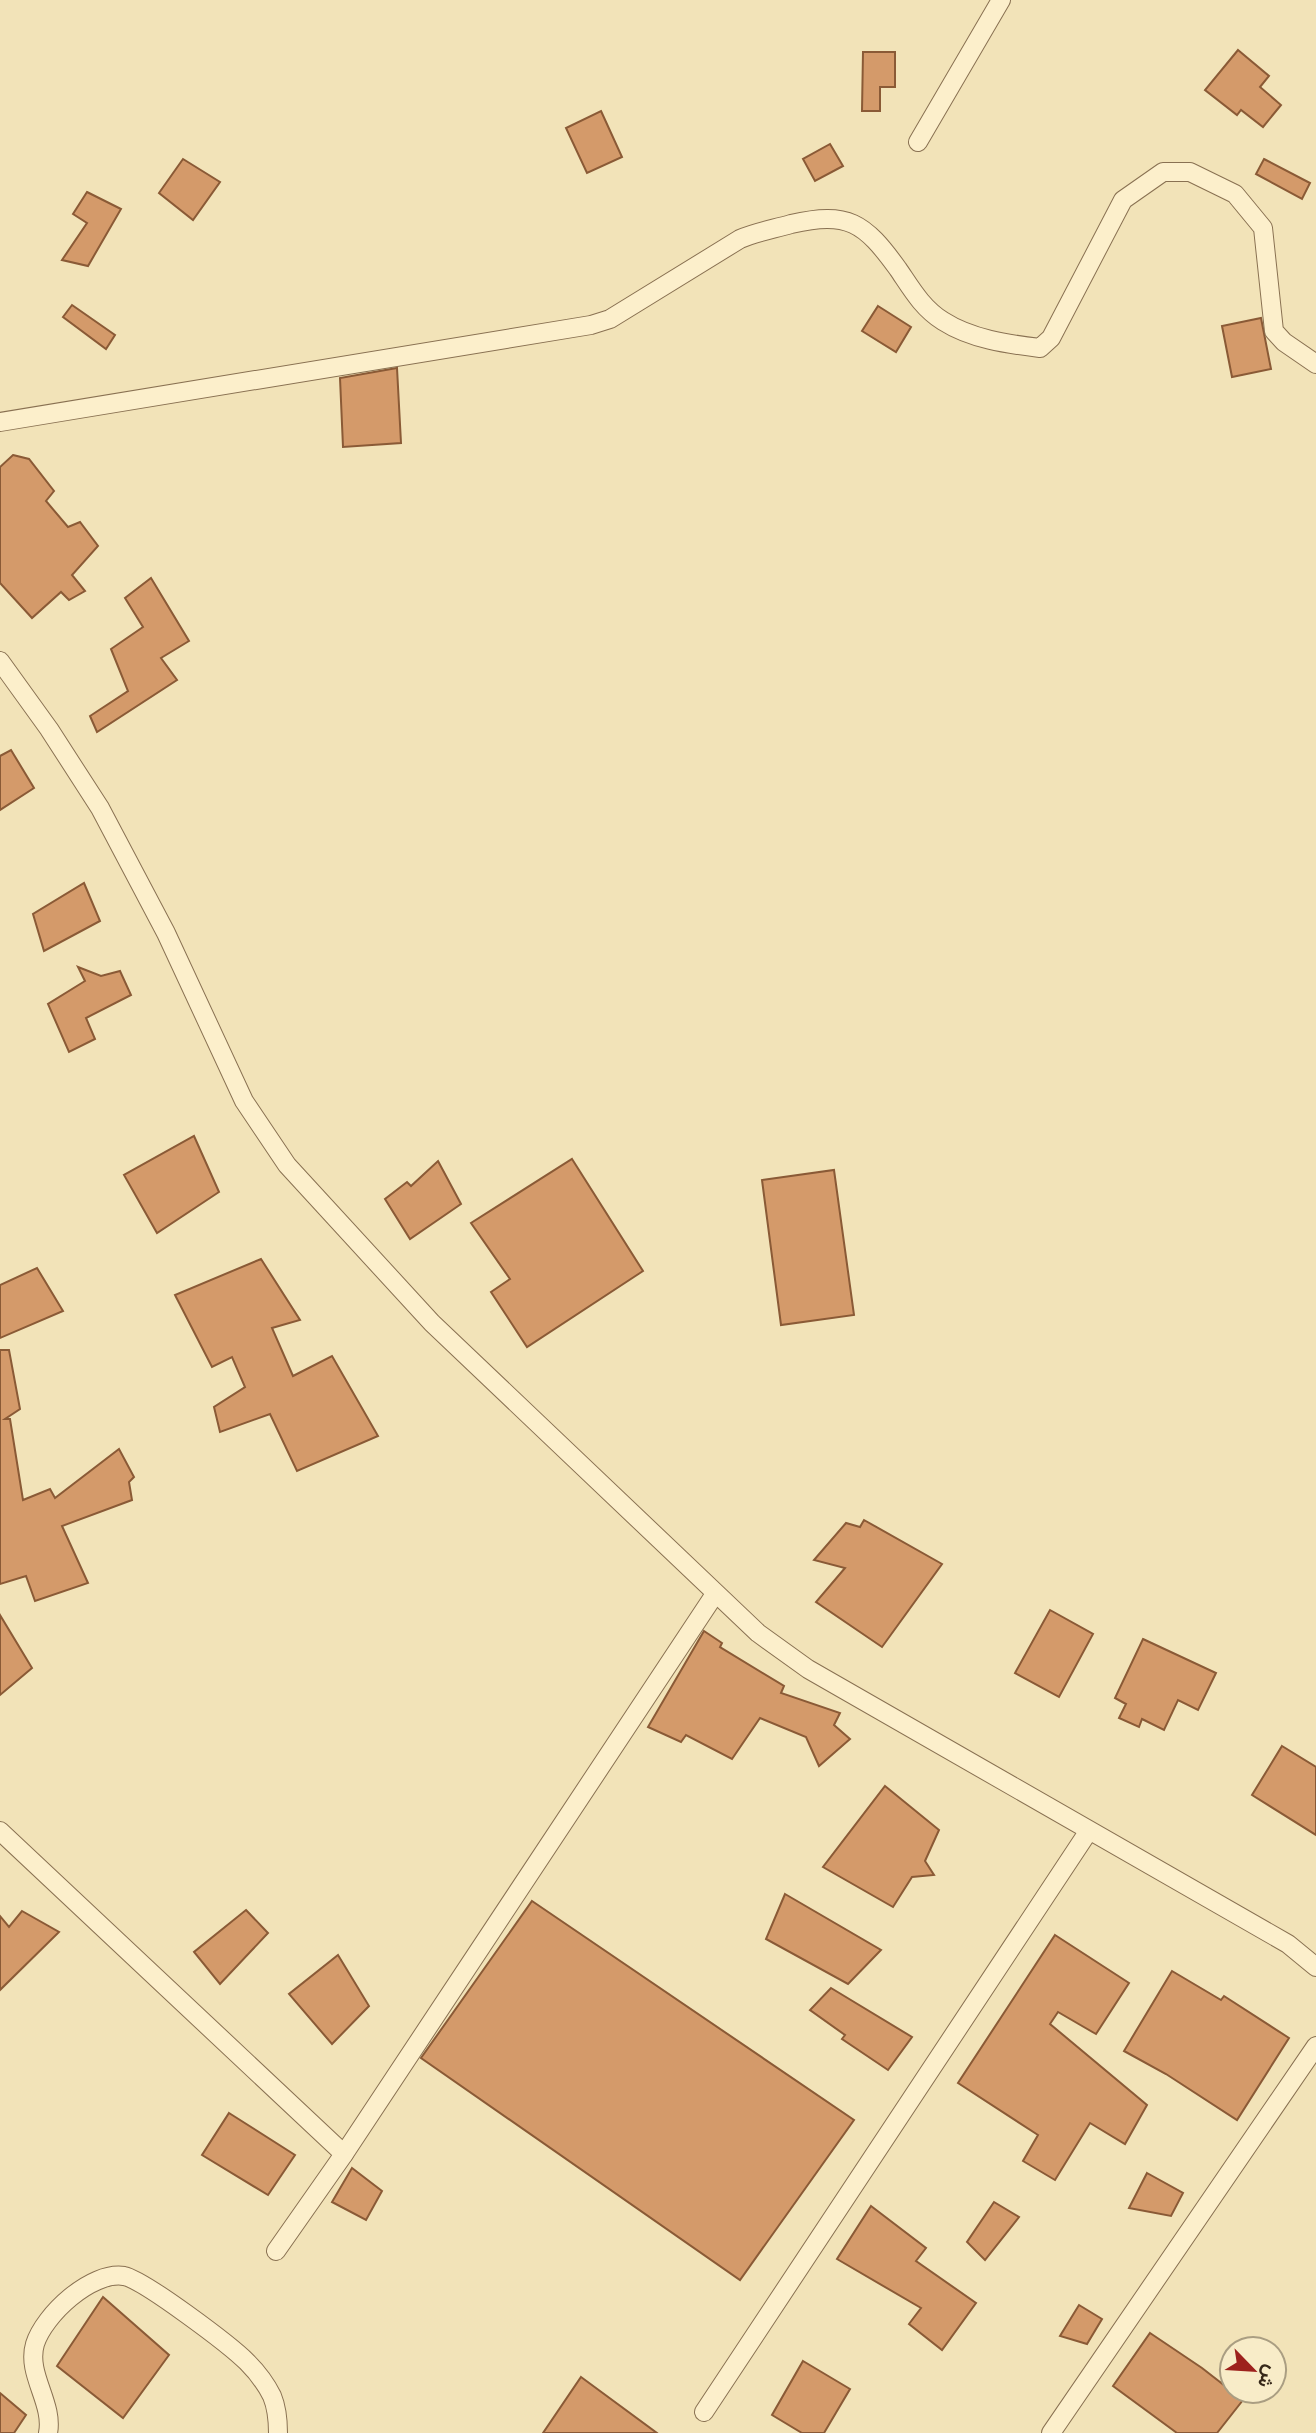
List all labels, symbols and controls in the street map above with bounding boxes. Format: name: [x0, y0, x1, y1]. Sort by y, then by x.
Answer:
north arrow: [1218, 2335, 1288, 2405]
text: ش: [1248, 2360, 1284, 2393]

